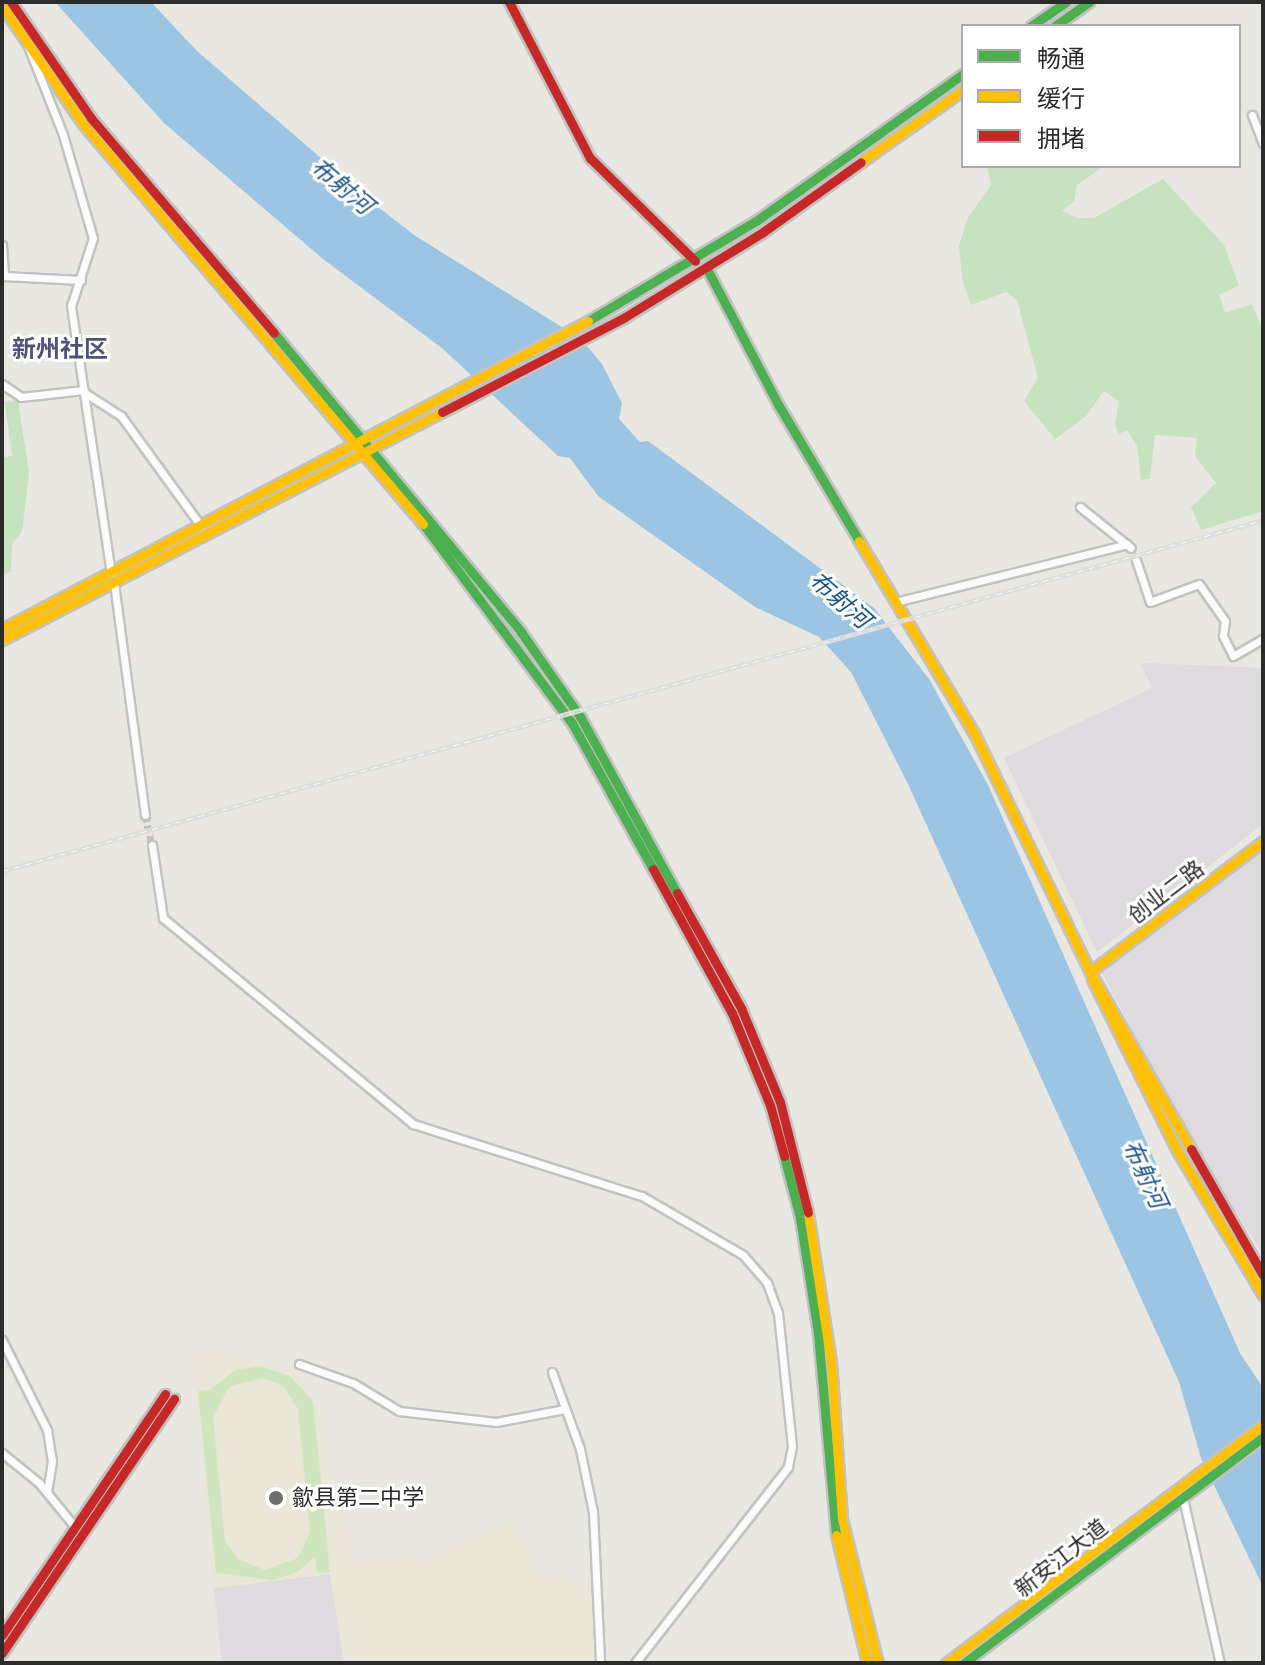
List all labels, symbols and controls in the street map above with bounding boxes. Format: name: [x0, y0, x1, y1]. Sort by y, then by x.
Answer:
legend: [961, 24, 1241, 168]
text: 畅通: [1037, 44, 1085, 73]
text: 缓行: [1037, 84, 1085, 113]
text: 拥堵: [1037, 124, 1085, 153]
water label: 布射河: [305, 152, 379, 220]
district label: 新州社区: [12, 335, 108, 363]
water label: 布射河: [803, 566, 877, 634]
street label: 创业二路: [1123, 855, 1209, 929]
water label: 布射河: [1117, 1135, 1173, 1213]
place label: 歙县第二中学: [292, 1485, 424, 1511]
marker: 歙县第二中学: [267, 1489, 285, 1507]
street label: 新安江大道: [1010, 1514, 1112, 1602]

